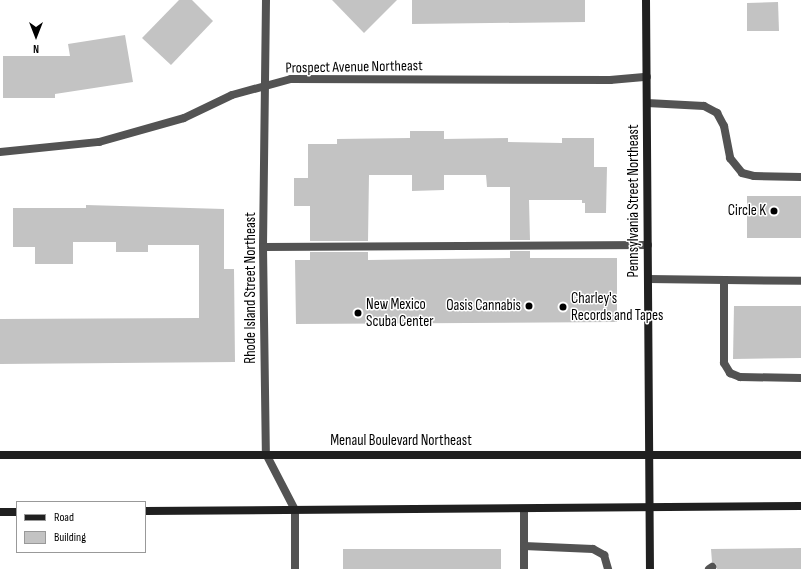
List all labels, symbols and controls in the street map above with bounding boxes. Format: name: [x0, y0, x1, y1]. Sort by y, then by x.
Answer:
north arrow: [16, 16, 56, 56]
text: N: [33, 42, 39, 55]
street label: Prospect Avenue Northeast: [285, 57, 423, 77]
street label: Pennsylvania Street Northeast: [625, 125, 643, 277]
place label: Circle K: [728, 202, 766, 220]
marker: Circle K: [769, 206, 779, 216]
street label: Rhode Island Street Northeast: [242, 212, 260, 364]
place label: Charley's Records and Tapes: [571, 289, 663, 324]
place label: New Mexico Scuba Center: [366, 295, 434, 330]
place label: Oasis Cannabis: [446, 297, 521, 315]
marker: Oasis Cannabis: [524, 301, 534, 311]
marker: Charley's Records and Tapes: [558, 302, 568, 312]
marker: New Mexico Scuba Center: [353, 308, 363, 318]
street label: Menaul Boulevard Northeast: [330, 432, 472, 450]
legend: [16, 501, 146, 553]
text: Road: [54, 510, 74, 525]
text: Building: [54, 530, 86, 545]

